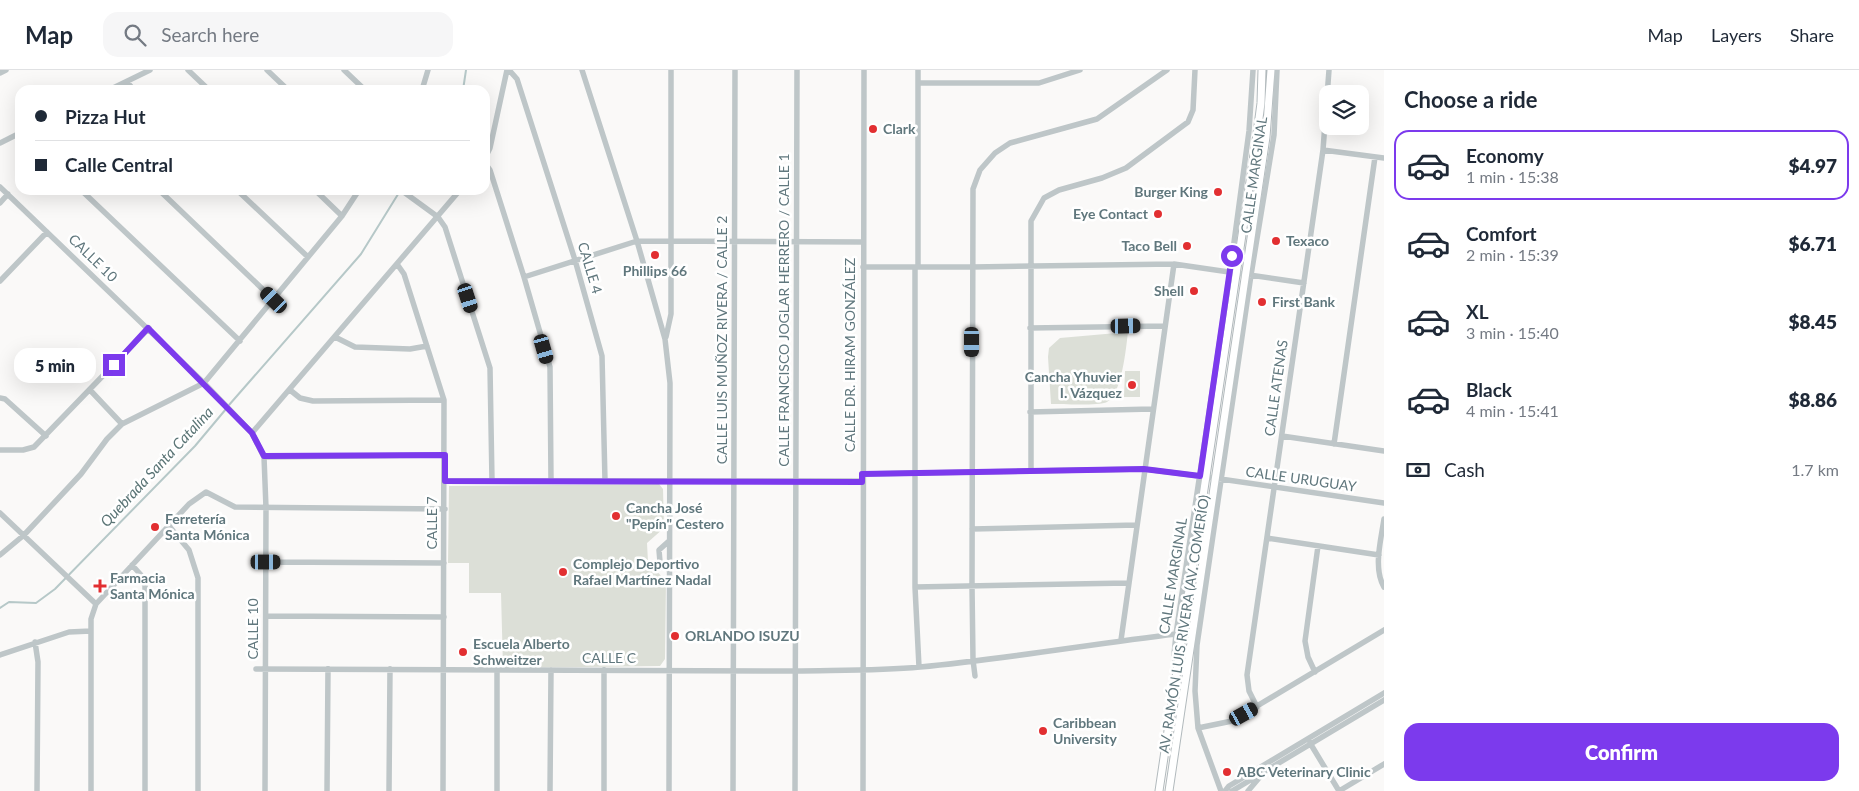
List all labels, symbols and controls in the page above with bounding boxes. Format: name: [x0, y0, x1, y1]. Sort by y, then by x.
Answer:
search box: [103, 12, 453, 57]
text: Map: [25, 20, 73, 49]
icon: search: [121, 21, 149, 49]
text: Search here: [161, 23, 259, 46]
text: Map: [1647, 24, 1683, 46]
text: Layers: [1711, 24, 1762, 46]
text: Share: [1790, 24, 1834, 46]
map controls: [1319, 85, 1369, 135]
button: layers: [1319, 85, 1369, 135]
text: Choose a ride: [1404, 86, 1538, 113]
text: Pizza Hut: [65, 105, 146, 128]
street label: CALLE MARGINAL: [1237, 116, 1270, 234]
place label: Clark: [883, 120, 916, 137]
marker: Clark: [867, 123, 879, 135]
icon: car: [1406, 143, 1451, 188]
text: Economy: [1466, 144, 1544, 167]
text: Calle Central: [65, 153, 173, 176]
street label: CALLE FRANCISCO JOGLAR HERRERO / CALLE 1: [775, 153, 792, 467]
text: $4.97: [1788, 154, 1837, 177]
text: 1 min · 15:38: [1466, 167, 1559, 186]
place label: Burger King: [1134, 183, 1209, 200]
marker: Burger King: [1212, 186, 1224, 198]
place label: Eye Contact: [1073, 205, 1149, 222]
marker: Eye Contact: [1152, 208, 1164, 220]
street label: CALLE LUIS MUÑOZ RIVERA / CALLE 2: [713, 216, 730, 464]
icon: car: [1406, 221, 1451, 266]
text: Comfort: [1466, 222, 1537, 245]
street label: CALLE 10: [65, 230, 121, 285]
place label: Texaco: [1286, 232, 1329, 249]
text: $6.71: [1788, 232, 1837, 255]
marker: Texaco: [1270, 235, 1282, 247]
place label: Taco Bell: [1121, 237, 1177, 254]
street label: CALLE 4: [575, 240, 606, 296]
marker: Taco Bell: [1181, 240, 1193, 252]
route start: [1221, 245, 1243, 267]
text: 2 min · 15:39: [1466, 245, 1559, 264]
marker: Phillips 66: [649, 249, 661, 261]
street label: CALLE DR. HIRAM GONZÁLEZ: [841, 258, 858, 452]
place label: Phillips 66: [623, 262, 687, 279]
car: [456, 281, 479, 315]
place label: Shell: [1154, 282, 1184, 299]
car: [257, 284, 290, 316]
marker: Shell: [1188, 285, 1200, 297]
place label: First Bank: [1272, 293, 1336, 310]
marker: First Bank: [1256, 296, 1268, 308]
icon: car: [1406, 299, 1451, 344]
text: XL: [1466, 300, 1489, 323]
text: $8.45: [1788, 310, 1837, 333]
car: [1110, 318, 1141, 334]
text: 3 min · 15:40: [1466, 323, 1559, 342]
car: [964, 327, 979, 357]
car: [532, 333, 555, 365]
street label: CALLE ATENAS: [1260, 339, 1291, 437]
callout: 5 min: [14, 348, 96, 382]
route end: [103, 354, 125, 376]
text: 5 min: [35, 356, 75, 375]
place label: Cancha Yhuvier I. Vázquez: [1025, 368, 1123, 401]
icon: car: [1406, 377, 1451, 422]
text: Black: [1466, 378, 1512, 401]
marker: Cancha Yhuvier I. Vázquez: [1126, 379, 1138, 391]
text: $8.86: [1788, 388, 1837, 411]
text: 4 min · 15:41: [1466, 401, 1559, 420]
water label: Quebrada Santa Catalina: [96, 402, 217, 530]
icon: cash: [1404, 456, 1432, 484]
text: Cash: [1444, 458, 1485, 481]
text: 1.7 km: [1791, 460, 1839, 479]
street label: CALLE URUGUAY: [1245, 462, 1358, 495]
street label: AV. RAMÓN LUIS RIVERA (AV. COMERÍO): [1155, 493, 1212, 754]
street label: CALLE 7: [423, 497, 440, 550]
place label: Cancha José "Pepín" Cestero: [626, 499, 724, 532]
place label: Ferretería Santa Mónica: [165, 510, 250, 543]
marker: Cancha José "Pepín" Cestero: [610, 510, 622, 522]
street label: CALLE MARGINAL: [1155, 517, 1190, 635]
marker: Ferretería Santa Mónica: [149, 521, 161, 533]
car: [251, 555, 281, 570]
place label: Complejo Deportivo Rafael Martínez Nadal: [573, 555, 711, 588]
marker: Complejo Deportivo Rafael Martínez Nadal: [557, 566, 569, 578]
place label: Farmacia Santa Mónica: [110, 569, 195, 602]
marker: Farmacia Santa Mónica: [94, 580, 106, 592]
street label: CALLE 10: [244, 598, 261, 660]
place label: ORLANDO ISUZU: [685, 627, 800, 644]
marker: ORLANDO ISUZU: [669, 630, 681, 642]
place label: Escuela Alberto Schweitzer: [473, 635, 570, 668]
marker: Escuela Alberto Schweitzer: [457, 646, 469, 658]
street label: CALLE C: [582, 649, 637, 666]
car: [1227, 700, 1260, 728]
place label: Caribbean University: [1053, 714, 1117, 747]
button: Confirm: [1404, 723, 1839, 781]
marker: Caribbean University: [1037, 725, 1049, 737]
place label: ABC Veterinary Clinic: [1236, 763, 1371, 780]
marker: ABC Veterinary Clinic: [1221, 766, 1233, 778]

